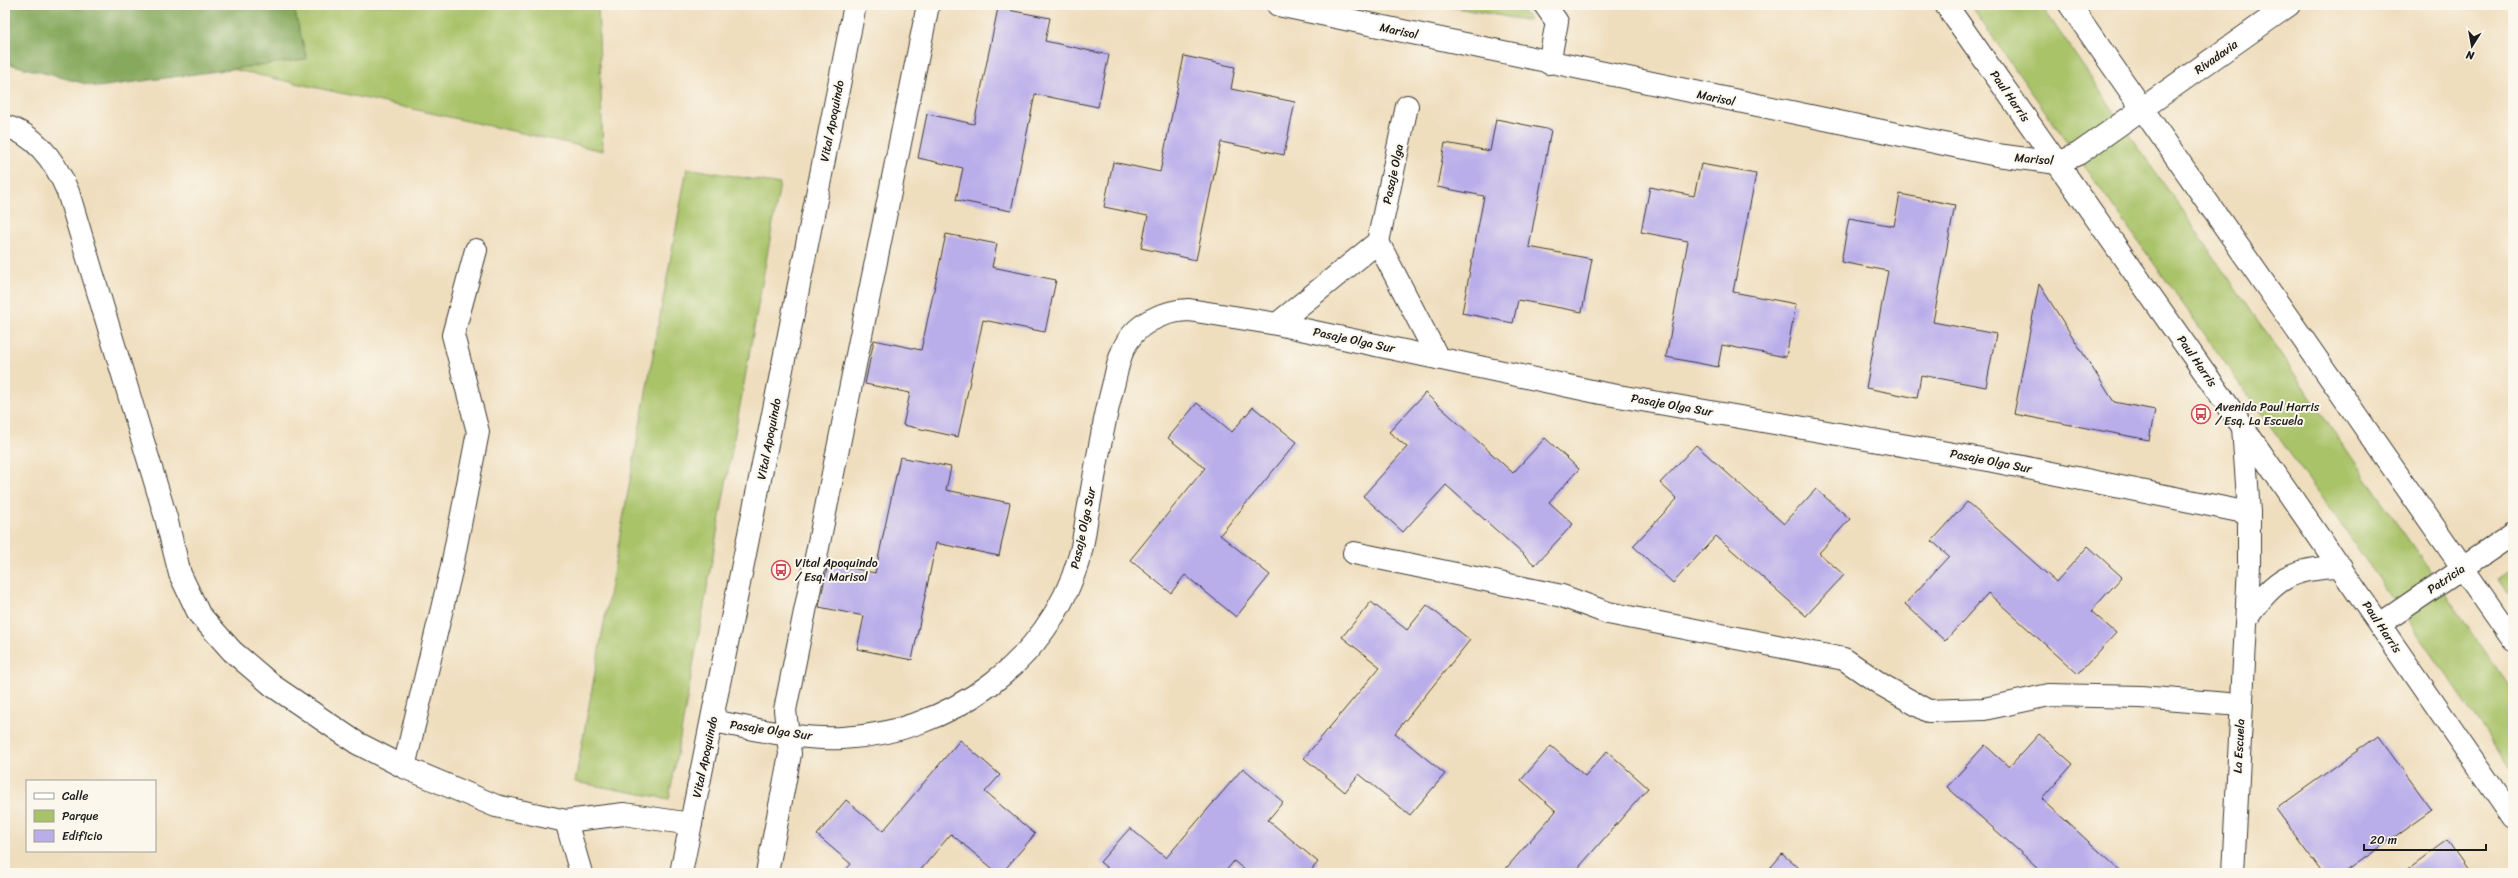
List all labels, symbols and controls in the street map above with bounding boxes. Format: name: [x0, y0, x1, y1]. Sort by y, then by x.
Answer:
street label: Marisol: [1378, 16, 1421, 46]
north arrow: [2452, 26, 2492, 66]
street label: Rivadavia: [2189, 33, 2243, 80]
text: N: [2464, 45, 2477, 66]
street label: Paul Harris: [1984, 65, 2036, 127]
street label: Vital Apoquindo: [813, 78, 851, 164]
street label: Marisol: [1695, 83, 1738, 113]
street label: Pasaje Olga: [1376, 142, 1410, 206]
street label: Marisol: [2014, 146, 2055, 172]
street label: Pasaje Olga Sur: [1311, 321, 1398, 360]
street label: Paul Harris: [2171, 330, 2223, 392]
street label: Pasaje Olga Sur: [1629, 387, 1716, 423]
street label: Vital Apoquindo: [750, 396, 788, 482]
place label: Avenida Paul Harris / Esq. La Escuela: [2214, 396, 2320, 432]
bus stop icon: Avenida Paul Harris / Esq. La Escuela: [2190, 403, 2212, 425]
street label: Pasaje Olga Sur: [1948, 442, 2035, 480]
street label: Pasaje Olga Sur: [1064, 484, 1103, 571]
place label: Vital Apoquindo / Esq. Marisol: [795, 552, 878, 588]
street label: Patricia: [2422, 558, 2470, 600]
bus stop icon: Vital Apoquindo / Esq. Marisol: [770, 559, 792, 581]
street label: Paul Harris: [2356, 596, 2408, 658]
street label: Pasaje Olga Sur: [728, 713, 815, 747]
street label: Vital Apoquindo: [686, 714, 724, 800]
street label: La Escuela: [2227, 718, 2251, 774]
legend: [26, 780, 156, 852]
text: Calle: [62, 785, 89, 807]
text: Parque: [62, 805, 99, 827]
text: Edificio: [62, 825, 102, 847]
scale bar: [2364, 826, 2486, 852]
text: 20 m: [2370, 829, 2397, 851]

